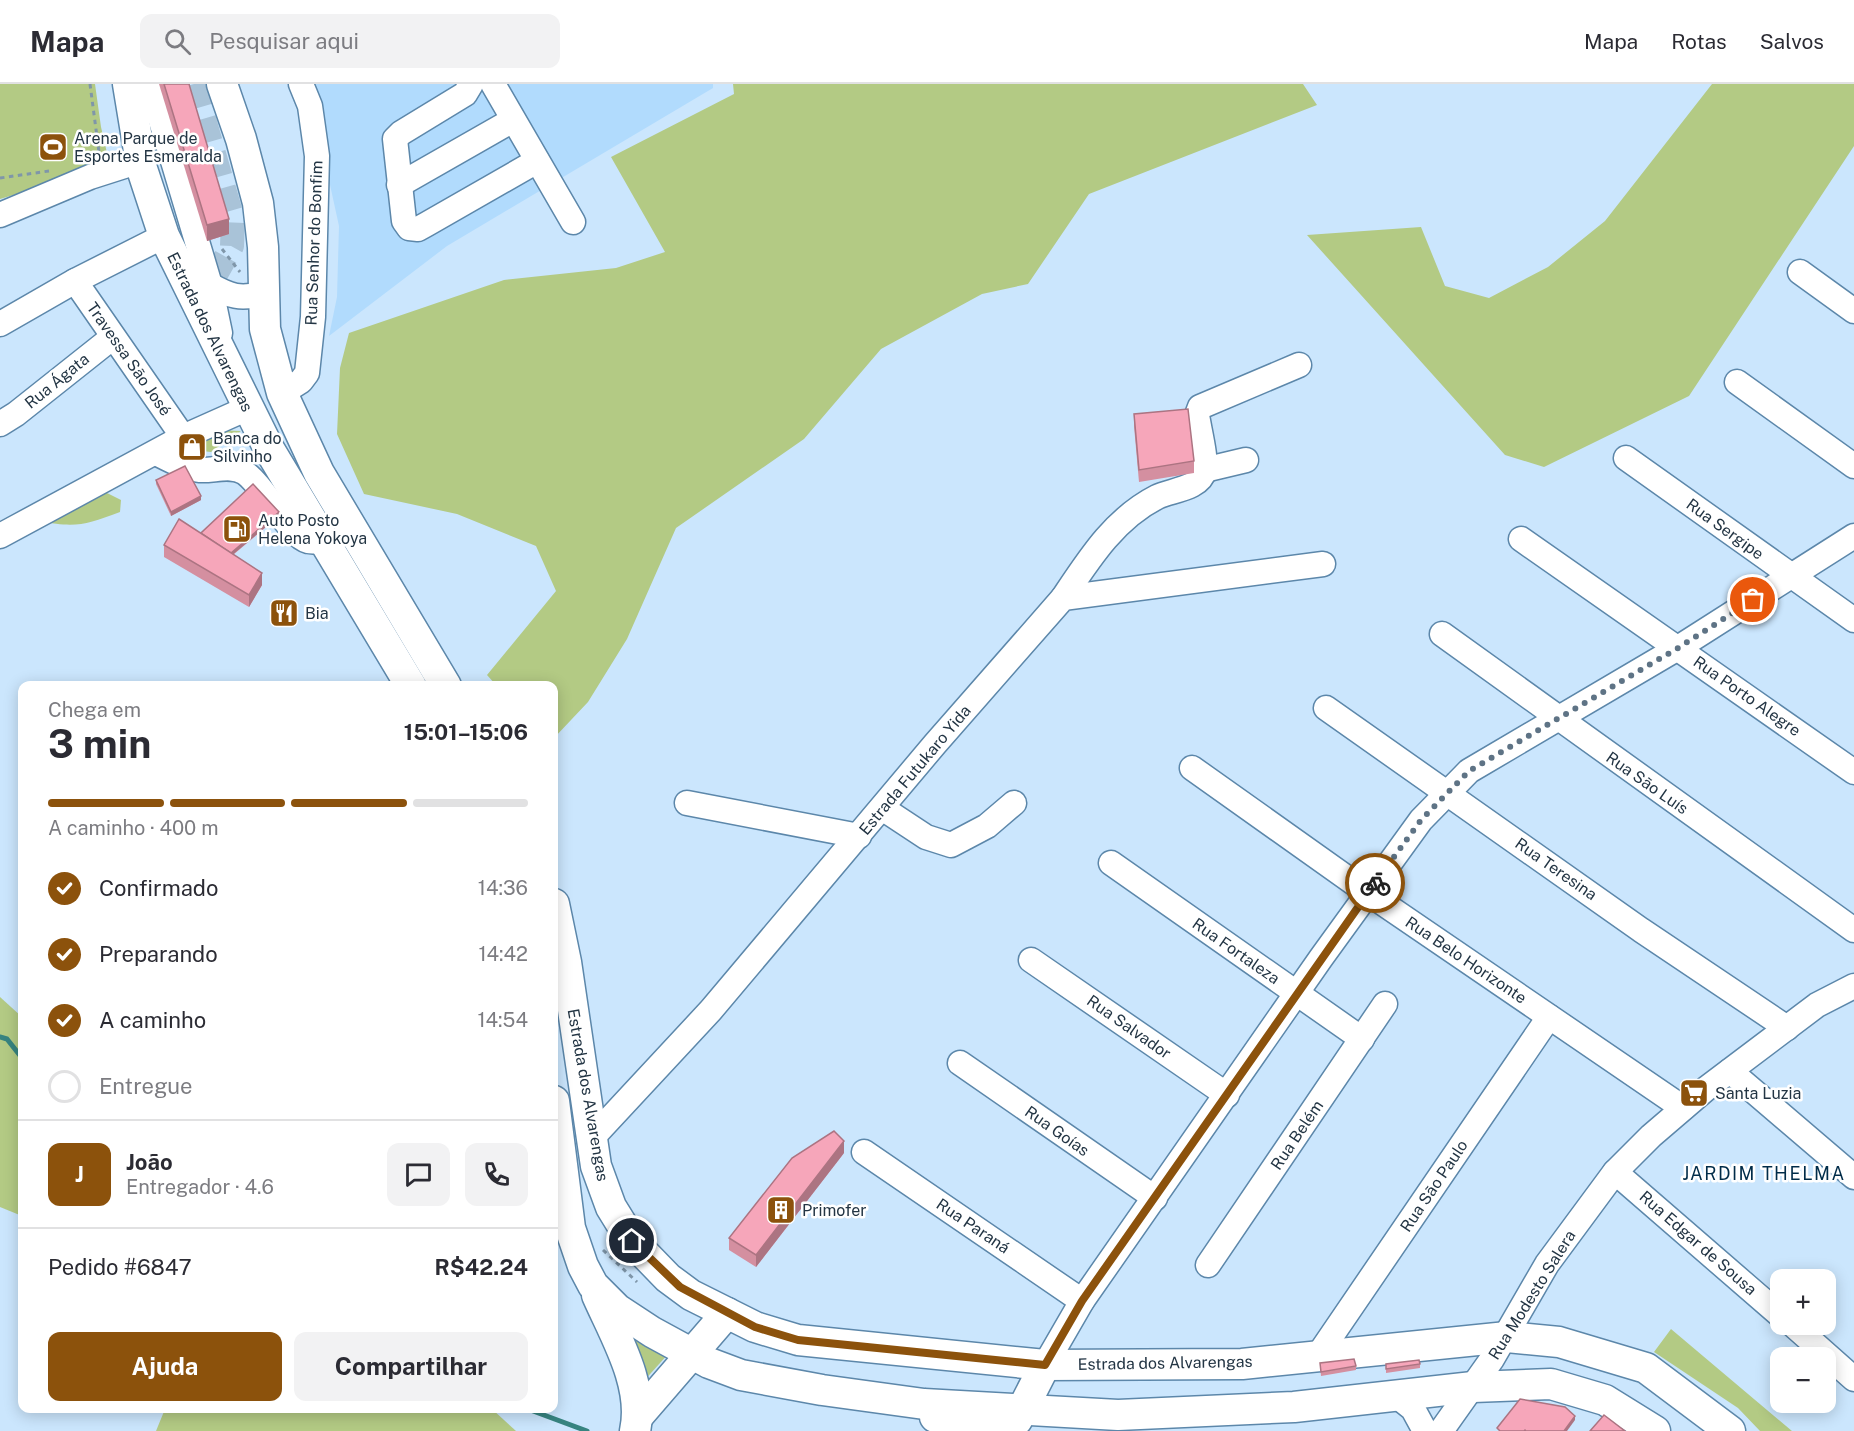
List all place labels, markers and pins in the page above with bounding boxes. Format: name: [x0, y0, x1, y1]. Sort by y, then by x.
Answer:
place label: Arena Parque de Esportes Esmeralda: [74, 129, 222, 166]
sports icon: Arena Parque de Esportes Esmeralda: [37, 131, 69, 163]
place label: Banca do Silvinho: [213, 429, 282, 466]
shop icon: Banca do Silvinho: [176, 431, 208, 463]
place label: Auto Posto Helena Yokoya: [258, 511, 367, 548]
fuel station icon: Auto Posto Helena Yokoya: [221, 513, 253, 545]
pin: [1727, 574, 1778, 625]
restaurant icon: Bia: [268, 597, 300, 629]
place label: Bia: [305, 604, 329, 623]
supermarket icon: Santa Luzia: [1678, 1077, 1710, 1109]
place label: Santa Luzia: [1715, 1084, 1801, 1103]
building icon: Primofer: [765, 1194, 797, 1226]
place label: Primofer: [802, 1201, 867, 1220]
pin: [606, 1215, 657, 1266]

